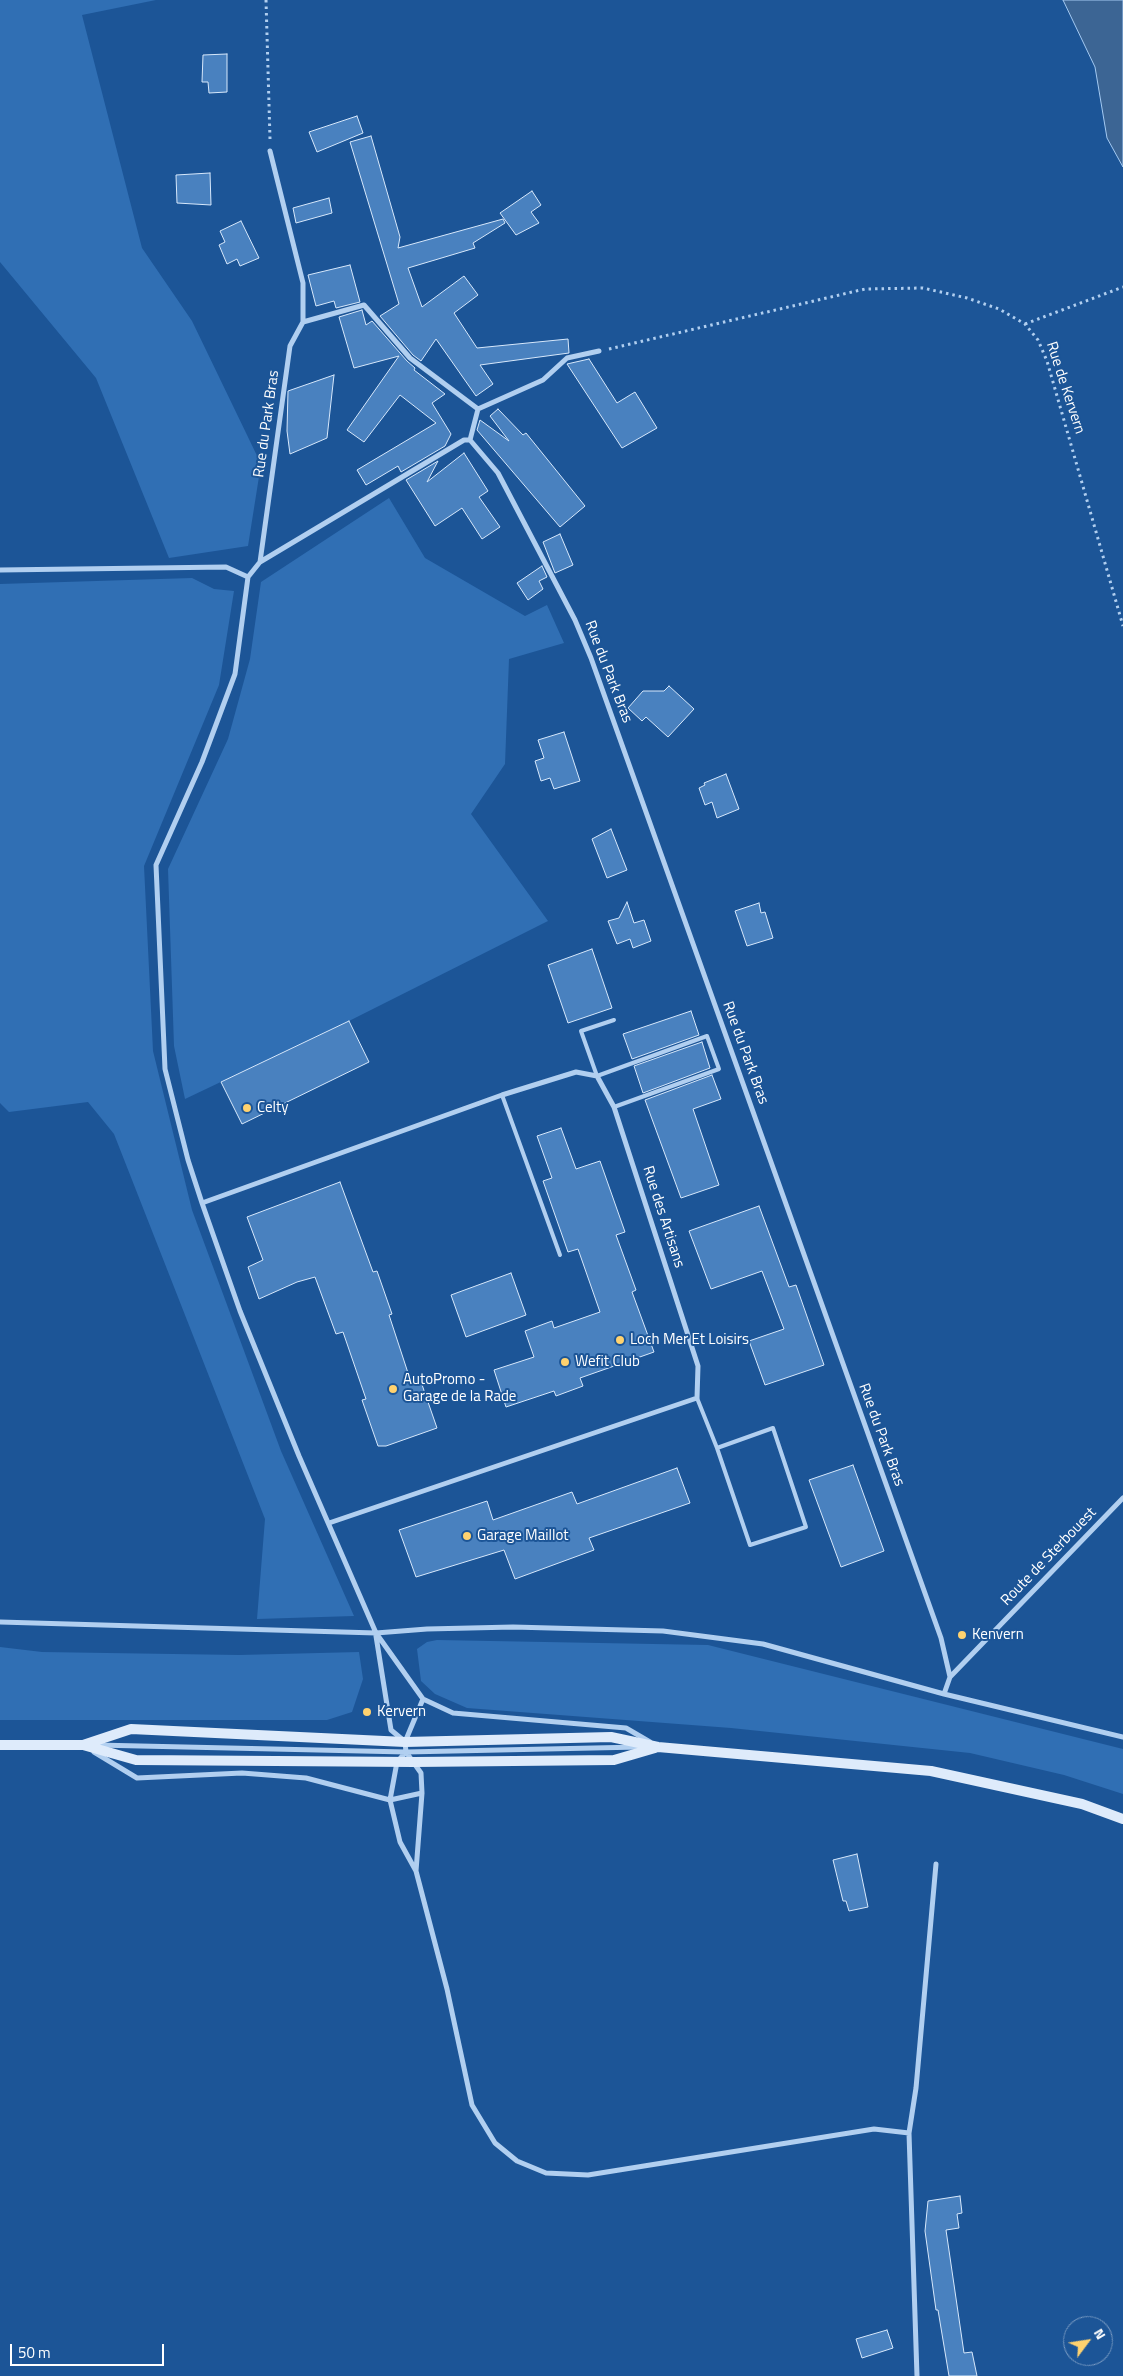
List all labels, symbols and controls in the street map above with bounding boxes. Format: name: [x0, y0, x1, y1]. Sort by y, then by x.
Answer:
street label: Rue de Kervern: [1042, 340, 1088, 436]
street label: Rue du Park Bras: [251, 369, 283, 479]
street label: Rue du Park Bras: [580, 618, 636, 726]
street label: Rue du Park Bras: [718, 999, 772, 1107]
place label: Celty: [257, 1099, 289, 1117]
marker: Celty: [241, 1102, 253, 1114]
street label: Rue des Artisans: [638, 1164, 688, 1270]
place label: Loch Mer Et Loisirs: [630, 1331, 749, 1349]
marker: Loch Mer Et Loisirs: [614, 1334, 626, 1346]
place label: Wefit Club: [575, 1353, 640, 1371]
marker: Wefit Club: [559, 1356, 571, 1368]
place label: AutoPromo - Garage de la Rade: [403, 1371, 516, 1406]
street label: Rue du Park Bras: [854, 1381, 908, 1489]
marker: AutoPromo - Garage de la Rade: [387, 1383, 399, 1395]
street label: Route de Sterbouest: [998, 1504, 1100, 1610]
place label: Garage Maillot: [477, 1527, 568, 1545]
marker: Garage Maillot: [461, 1530, 473, 1542]
place label: Kenvern: [972, 1626, 1024, 1644]
marker: Kenvern: [956, 1629, 968, 1641]
place label: Kervern: [377, 1703, 426, 1721]
marker: Kervern: [361, 1706, 373, 1718]
north arrow: [1063, 2316, 1113, 2366]
text: N: [1089, 2324, 1112, 2343]
scale bar: [12, 2334, 166, 2366]
text: 50 m: [18, 2341, 51, 2364]

